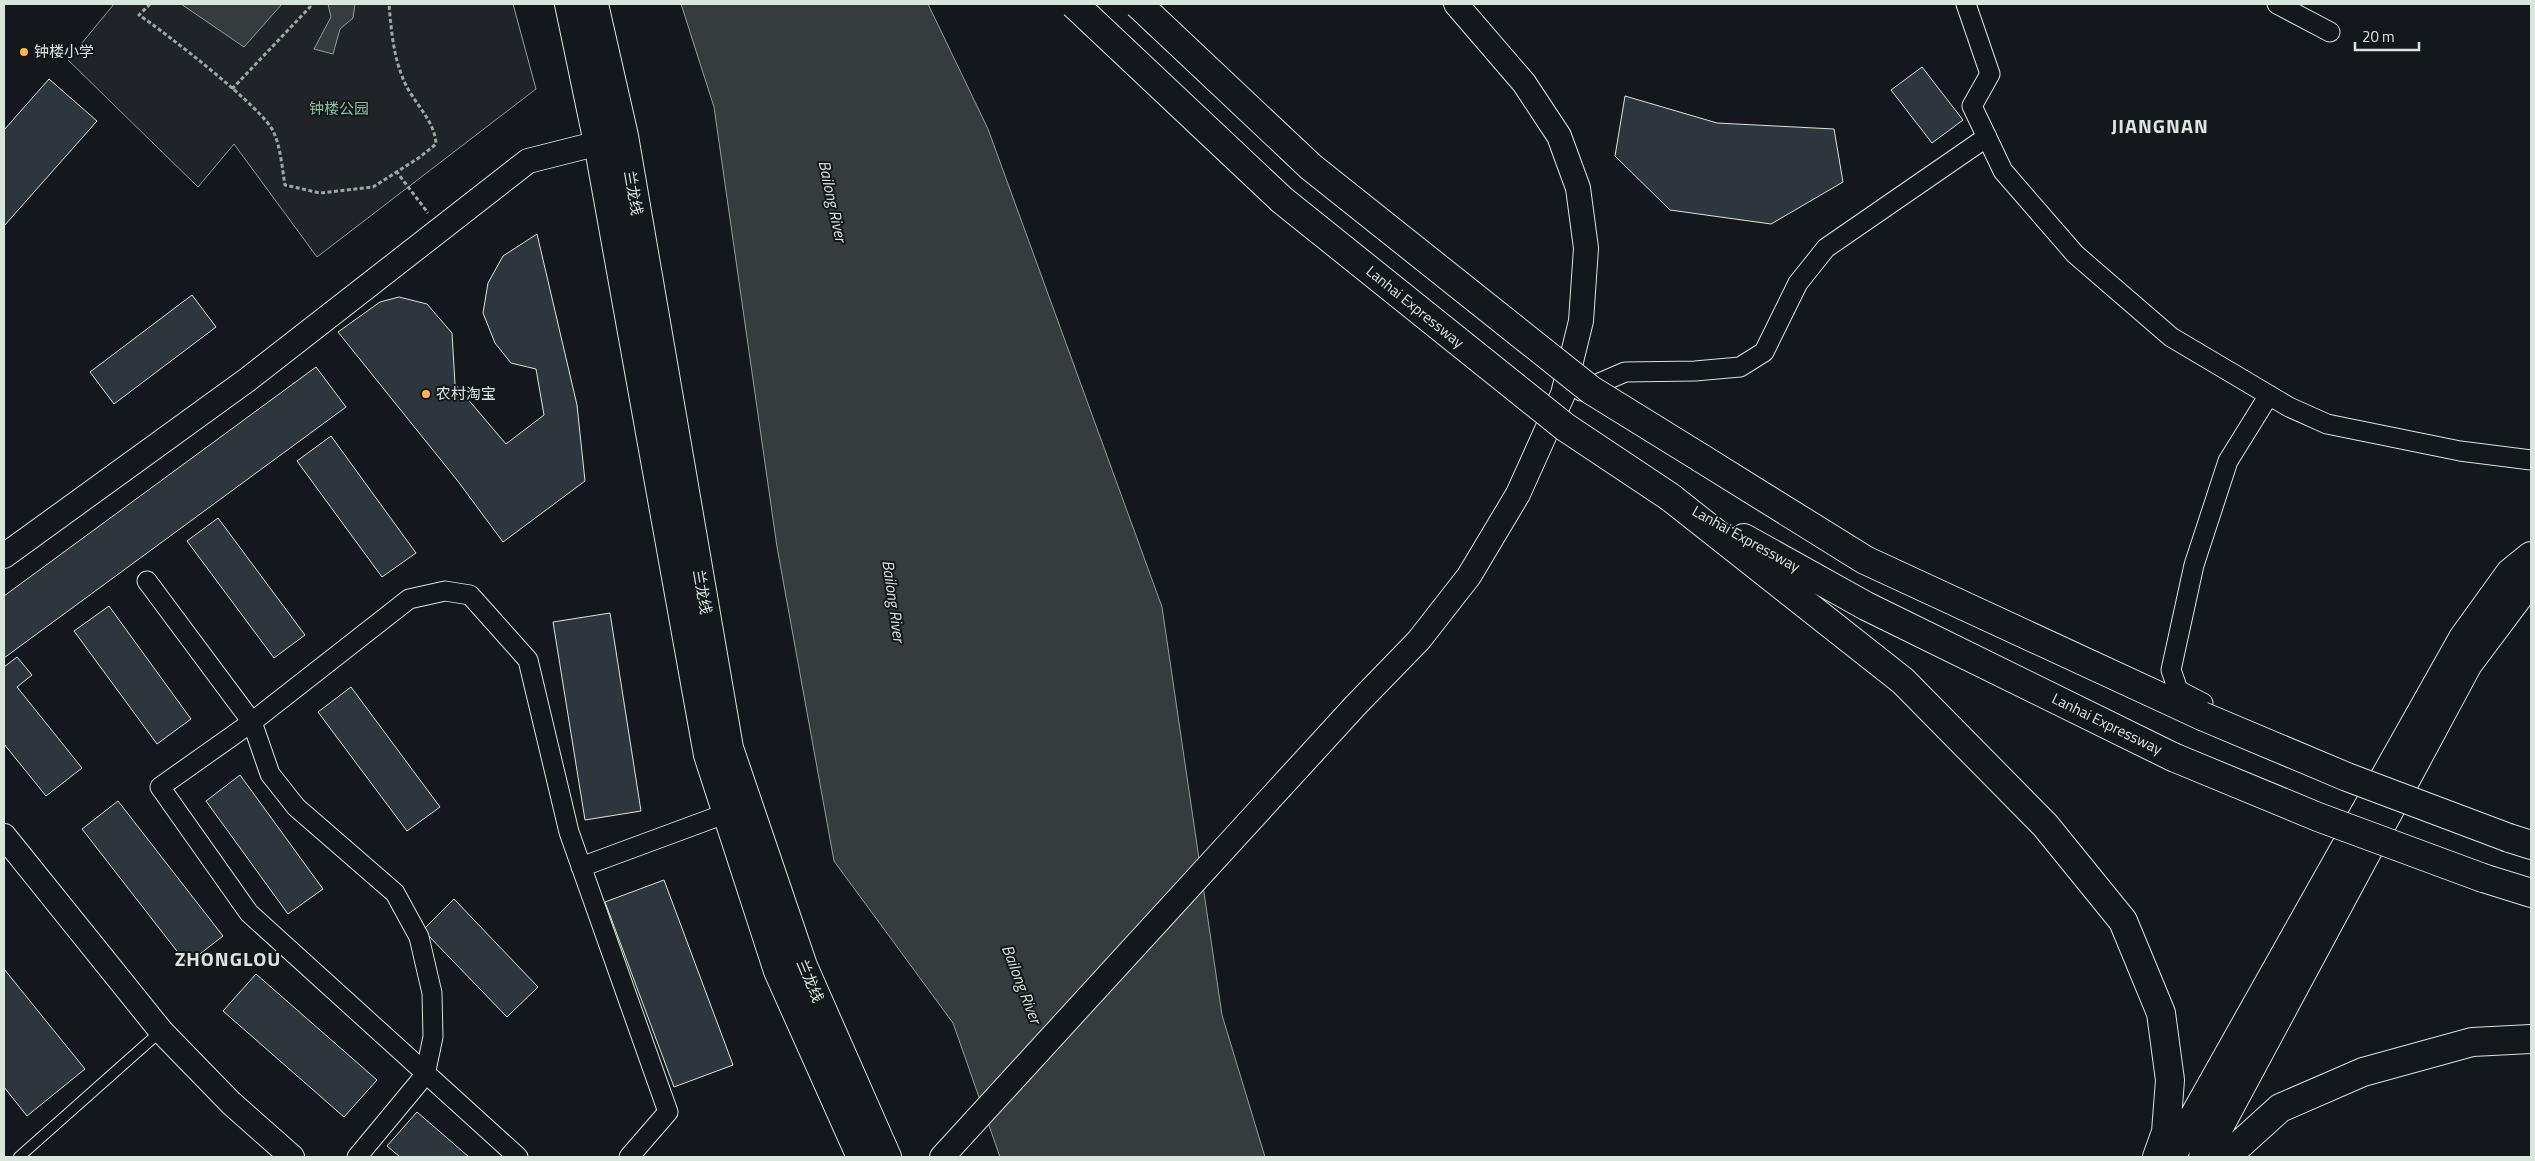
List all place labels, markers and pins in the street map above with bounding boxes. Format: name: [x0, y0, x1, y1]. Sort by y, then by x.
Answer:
place label: 钟楼小学: [34, 40, 94, 63]
marker: 钟楼小学: [18, 46, 30, 58]
place label: 农村淘宝: [436, 382, 496, 405]
marker: 农村淘宝: [420, 388, 432, 400]

